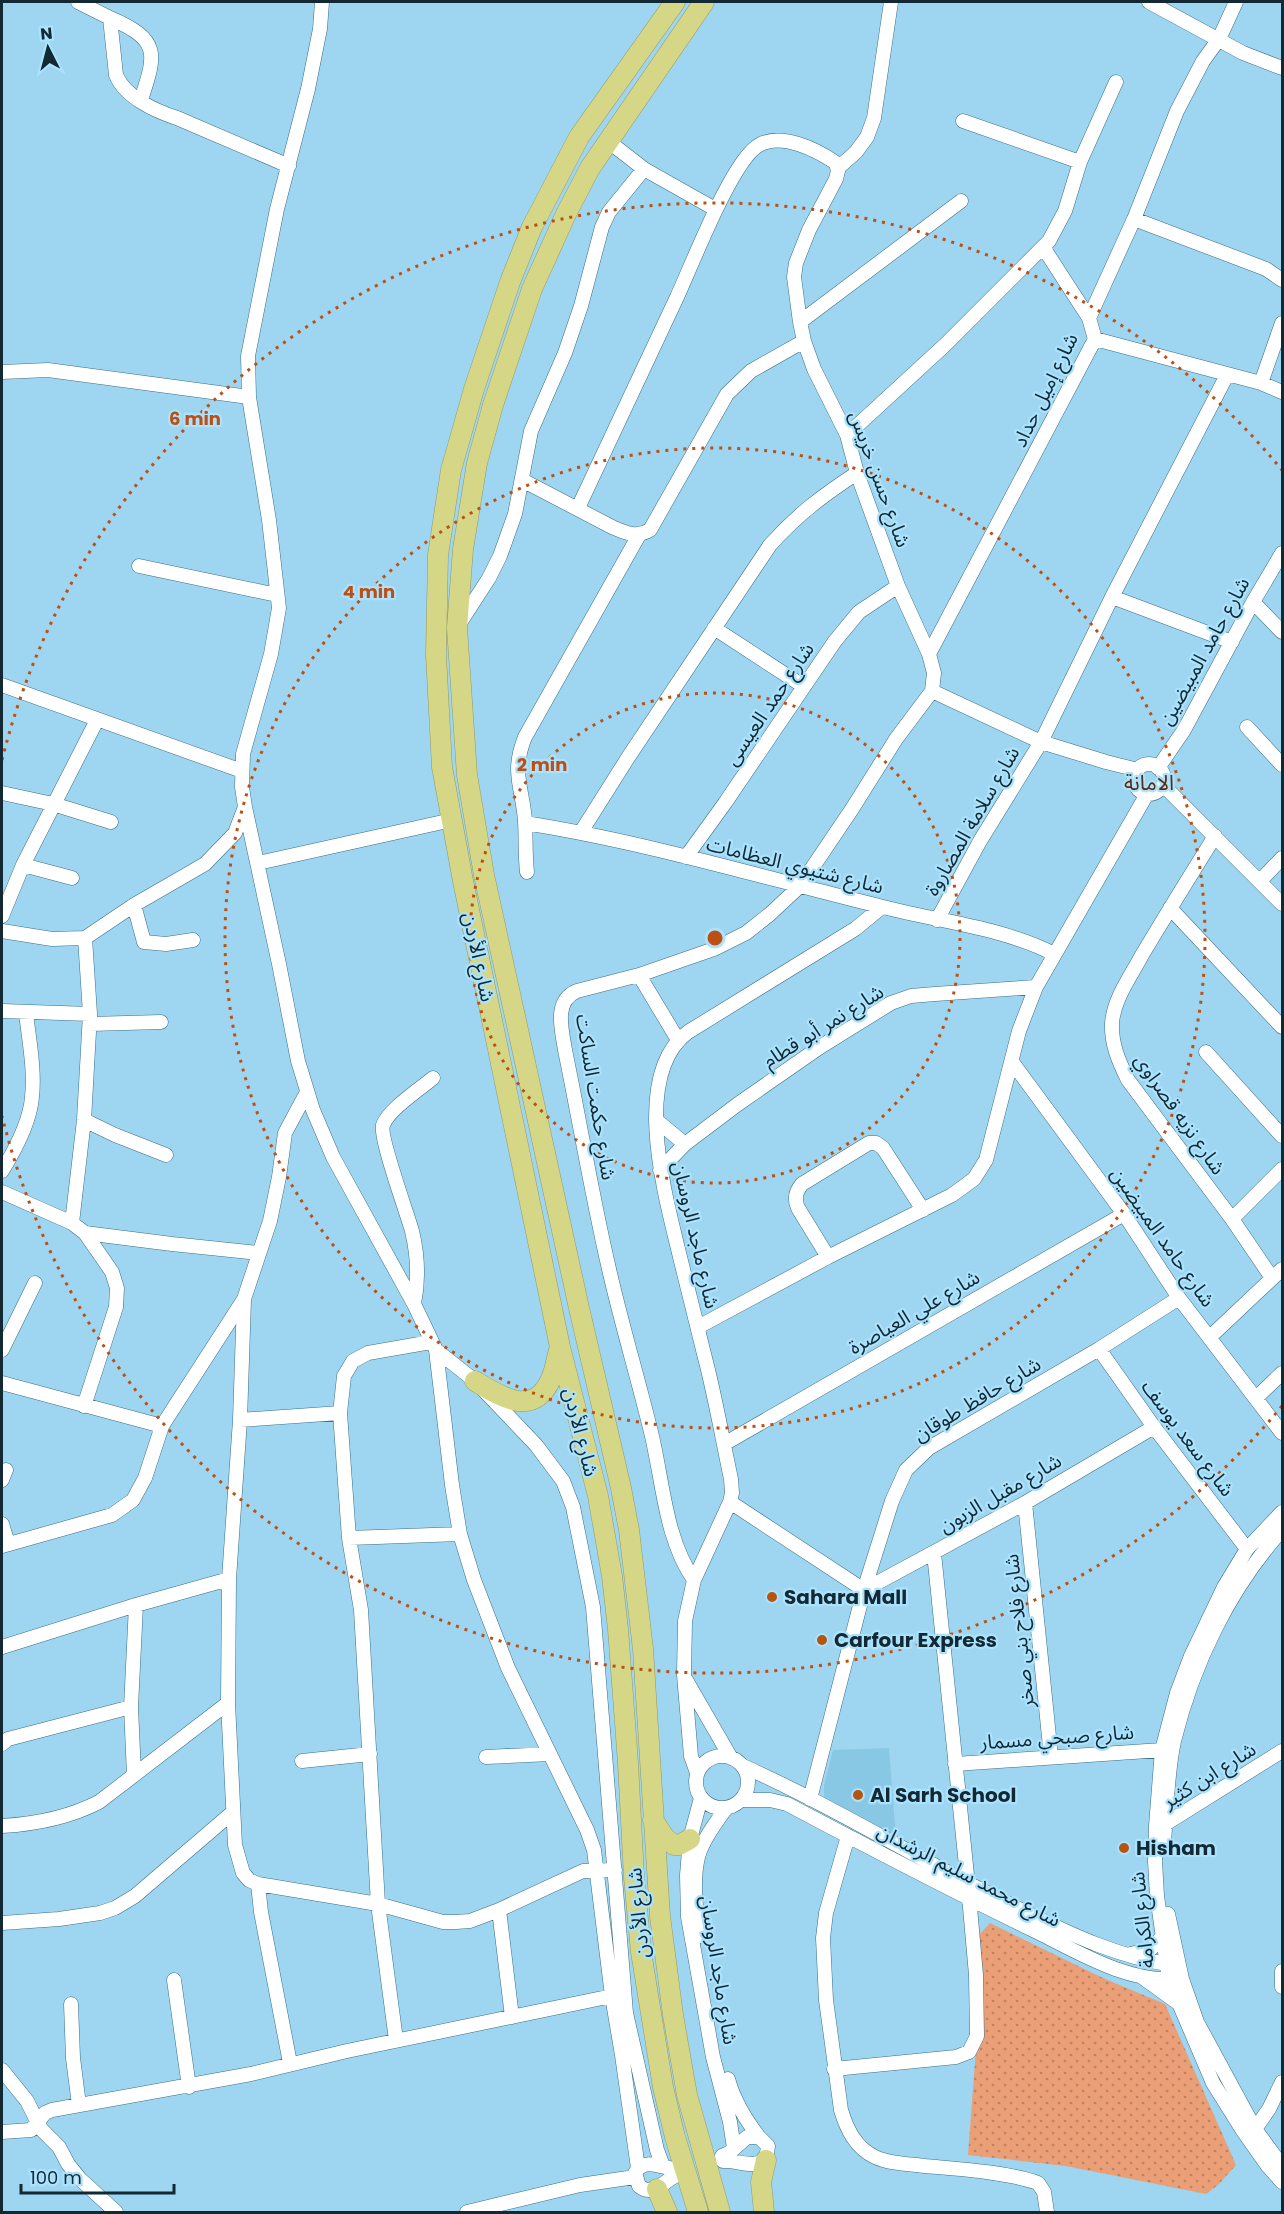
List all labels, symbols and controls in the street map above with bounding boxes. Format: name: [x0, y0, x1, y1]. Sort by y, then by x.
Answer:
north arrow: [18, 18, 78, 78]
text: N: [39, 22, 54, 46]
street label: شارع إميل حداد: [1005, 328, 1086, 452]
text: 6 min: [169, 406, 221, 431]
street label: شارع حسن خريس: [841, 407, 918, 552]
street label: شارع حامد المبيضين: [1152, 572, 1257, 731]
text: 4 min: [343, 579, 395, 604]
street label: شارع حمد العيسى: [717, 637, 821, 772]
street label: شارع سلامة المصاروة: [918, 741, 1027, 901]
text: 2 min: [517, 752, 567, 777]
district label: الامانة: [1124, 768, 1174, 797]
street label: شارع شتيوي العظامات: [703, 829, 886, 902]
street label: شارع الأردن: [455, 910, 502, 1004]
centre of rings: [705, 928, 725, 948]
street label: شارع نمر أبو قطام: [757, 978, 889, 1075]
street label: شارع حكمت الساكت: [568, 1012, 623, 1182]
street label: شارع نزيه قصراوي: [1126, 1048, 1232, 1181]
street label: شارع ماجد الروسان: [664, 1159, 727, 1312]
street label: شارع حامد المبيضين: [1103, 1161, 1222, 1313]
street label: شارع علي العياصرة: [843, 1263, 986, 1362]
street label: شارع حافظ طوقان: [908, 1350, 1047, 1449]
street label: شارع سعد يوسف: [1134, 1374, 1241, 1503]
street label: شارع الأردن: [555, 1385, 606, 1480]
street label: شارع مقبل الزبون: [934, 1447, 1067, 1540]
street label: شارع فلاح بني صخر: [997, 1553, 1043, 1710]
place label: Sahara Mall: [784, 1583, 907, 1611]
marker: Sahara Mall: [765, 1590, 779, 1604]
place label: Carfour Express: [834, 1626, 997, 1654]
marker: Carfour Express: [815, 1633, 829, 1647]
street label: شارع صبحي مسمار: [978, 1718, 1135, 1758]
street label: شارع ابن كثير: [1156, 1735, 1262, 1816]
place label: Al Sarh School: [870, 1781, 1016, 1809]
marker: Al Sarh School: [851, 1788, 865, 1802]
street label: شارع محمد سليم الرشدان: [872, 1816, 1066, 1934]
place label: Hisham: [1136, 1834, 1216, 1862]
marker: Hisham: [1117, 1841, 1131, 1855]
street label: شارع الأردن: [620, 1867, 657, 1959]
street label: شارع الكرامة: [1123, 1870, 1162, 1970]
street label: شارع ماجد الروسان: [692, 1894, 745, 2047]
scale bar: [21, 2157, 174, 2195]
text: 100 m: [30, 2165, 82, 2190]

